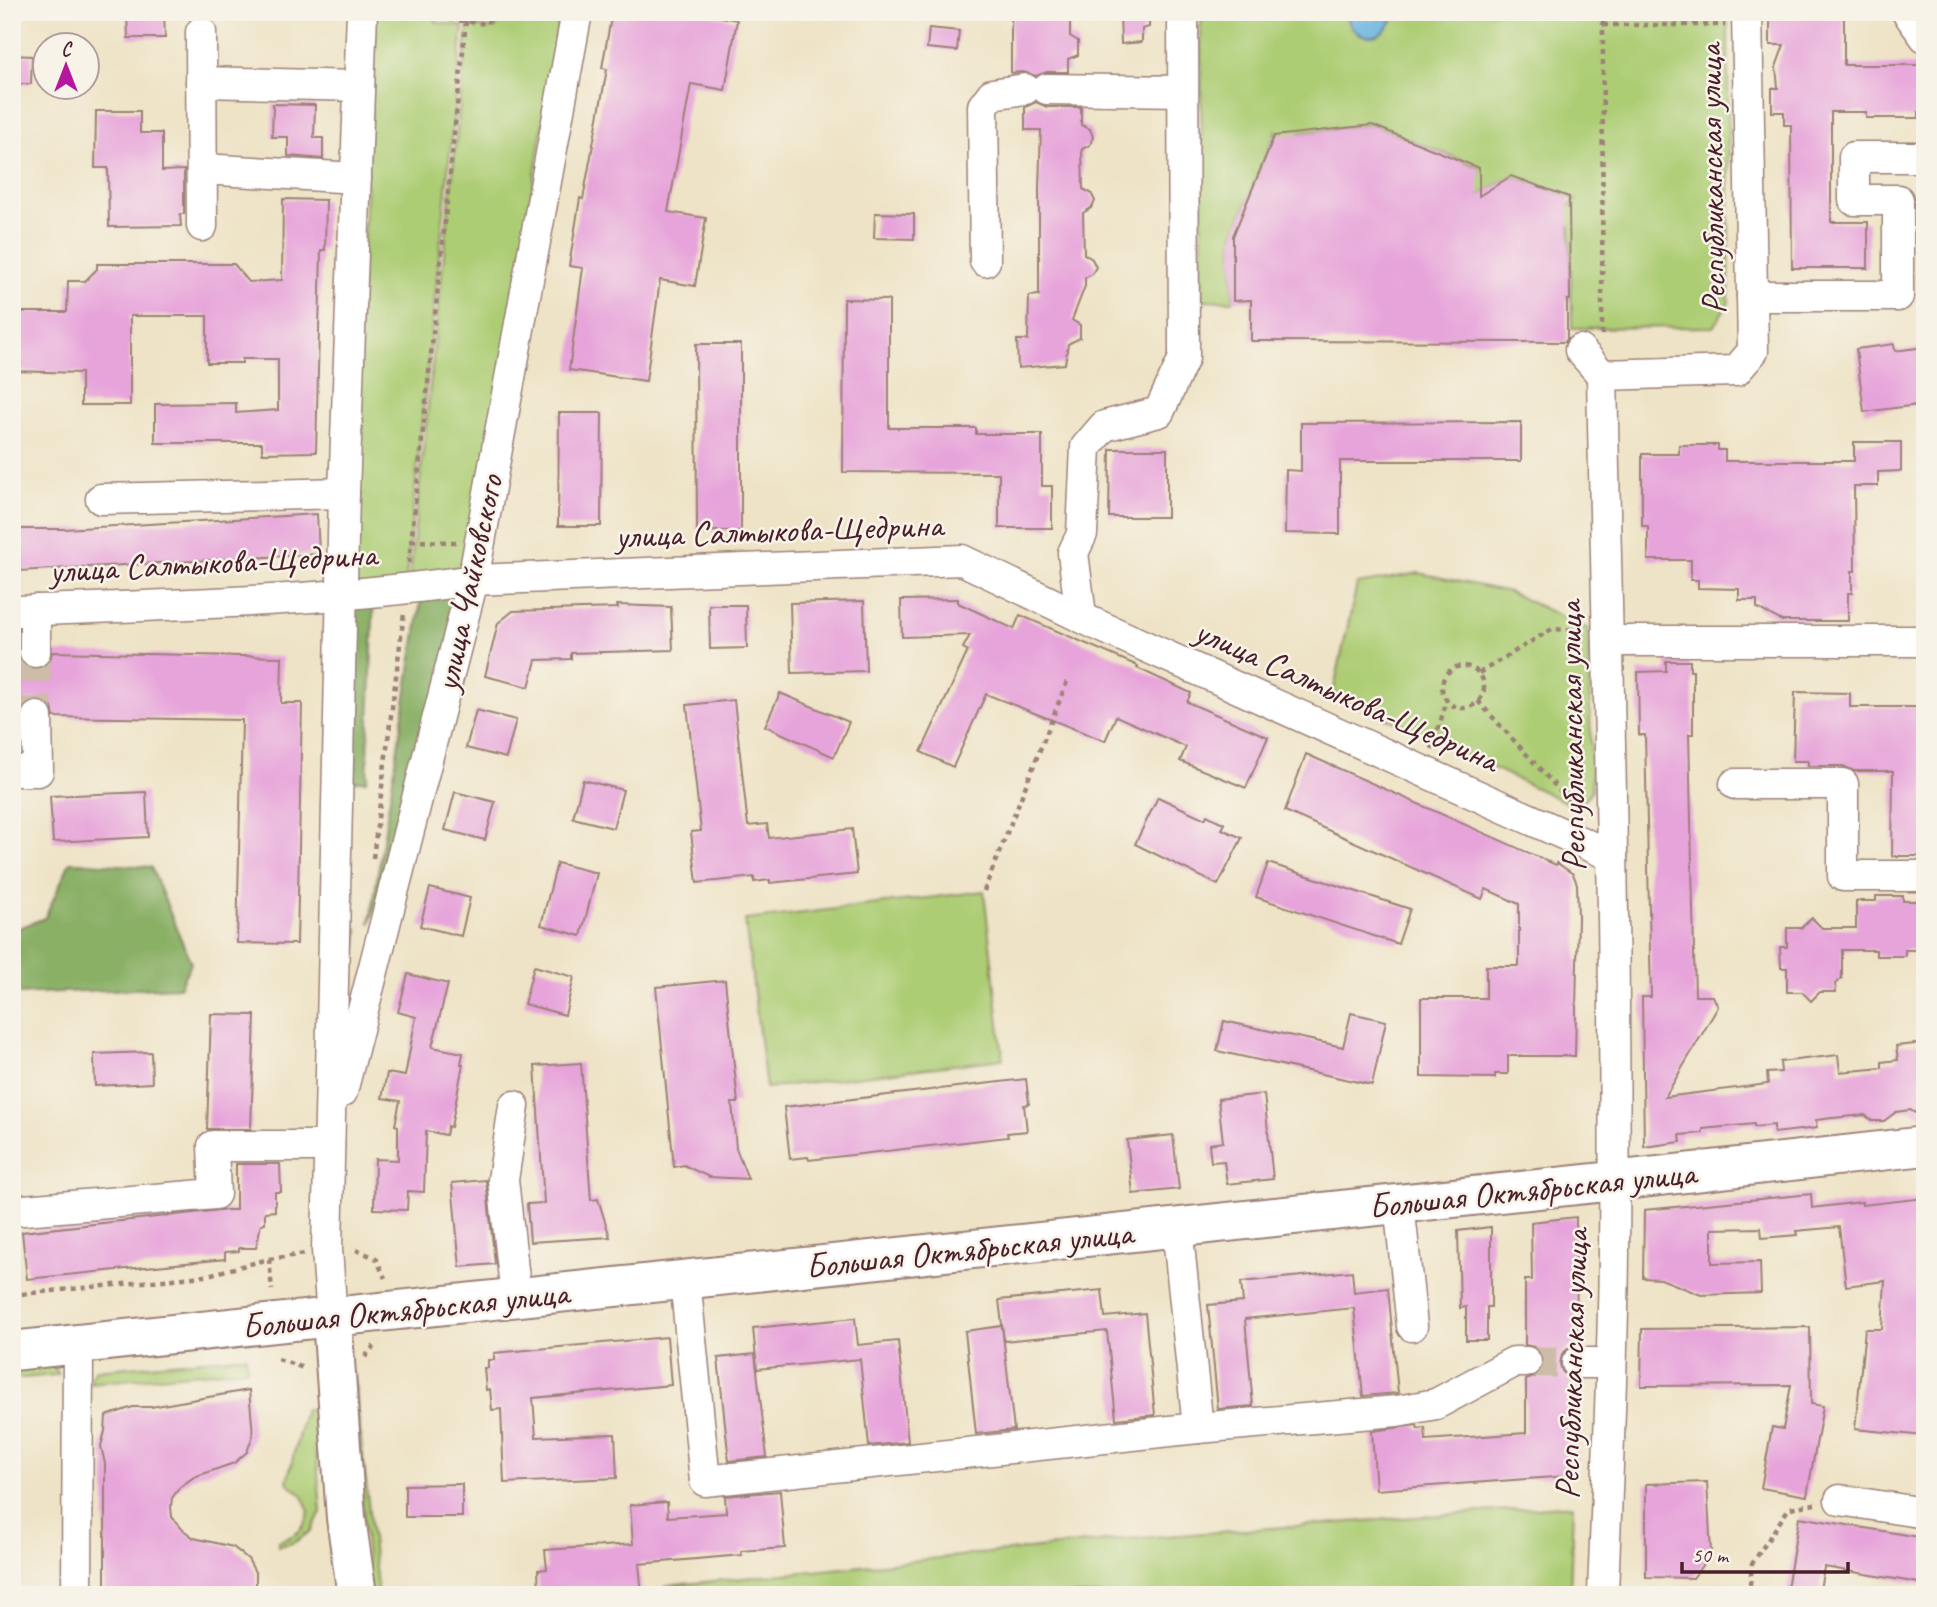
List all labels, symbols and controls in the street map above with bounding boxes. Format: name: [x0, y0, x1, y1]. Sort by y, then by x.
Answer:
north arrow: [32, 32, 102, 102]
text: С: [61, 38, 73, 62]
street label: Республиканская улица: [1687, 41, 1736, 315]
street label: улица Чайковского: [423, 469, 514, 697]
street label: улица Салтыкова-Щедрина: [613, 502, 946, 559]
street label: улица Салтыкова-Щедрина: [46, 531, 380, 594]
street label: Республиканская улица: [1547, 598, 1596, 872]
street label: улица Салтыкова-Щедрина: [1186, 607, 1508, 784]
street label: Большая Октябрьская улица: [1366, 1150, 1700, 1229]
street label: Большая Октябрьская улица: [803, 1210, 1137, 1289]
street label: Республиканская улица: [1544, 1226, 1599, 1500]
street label: Большая Октябрьская улица: [239, 1270, 573, 1349]
scale bar: [1682, 1530, 1848, 1574]
text: 50 m: [1692, 1542, 1730, 1568]

